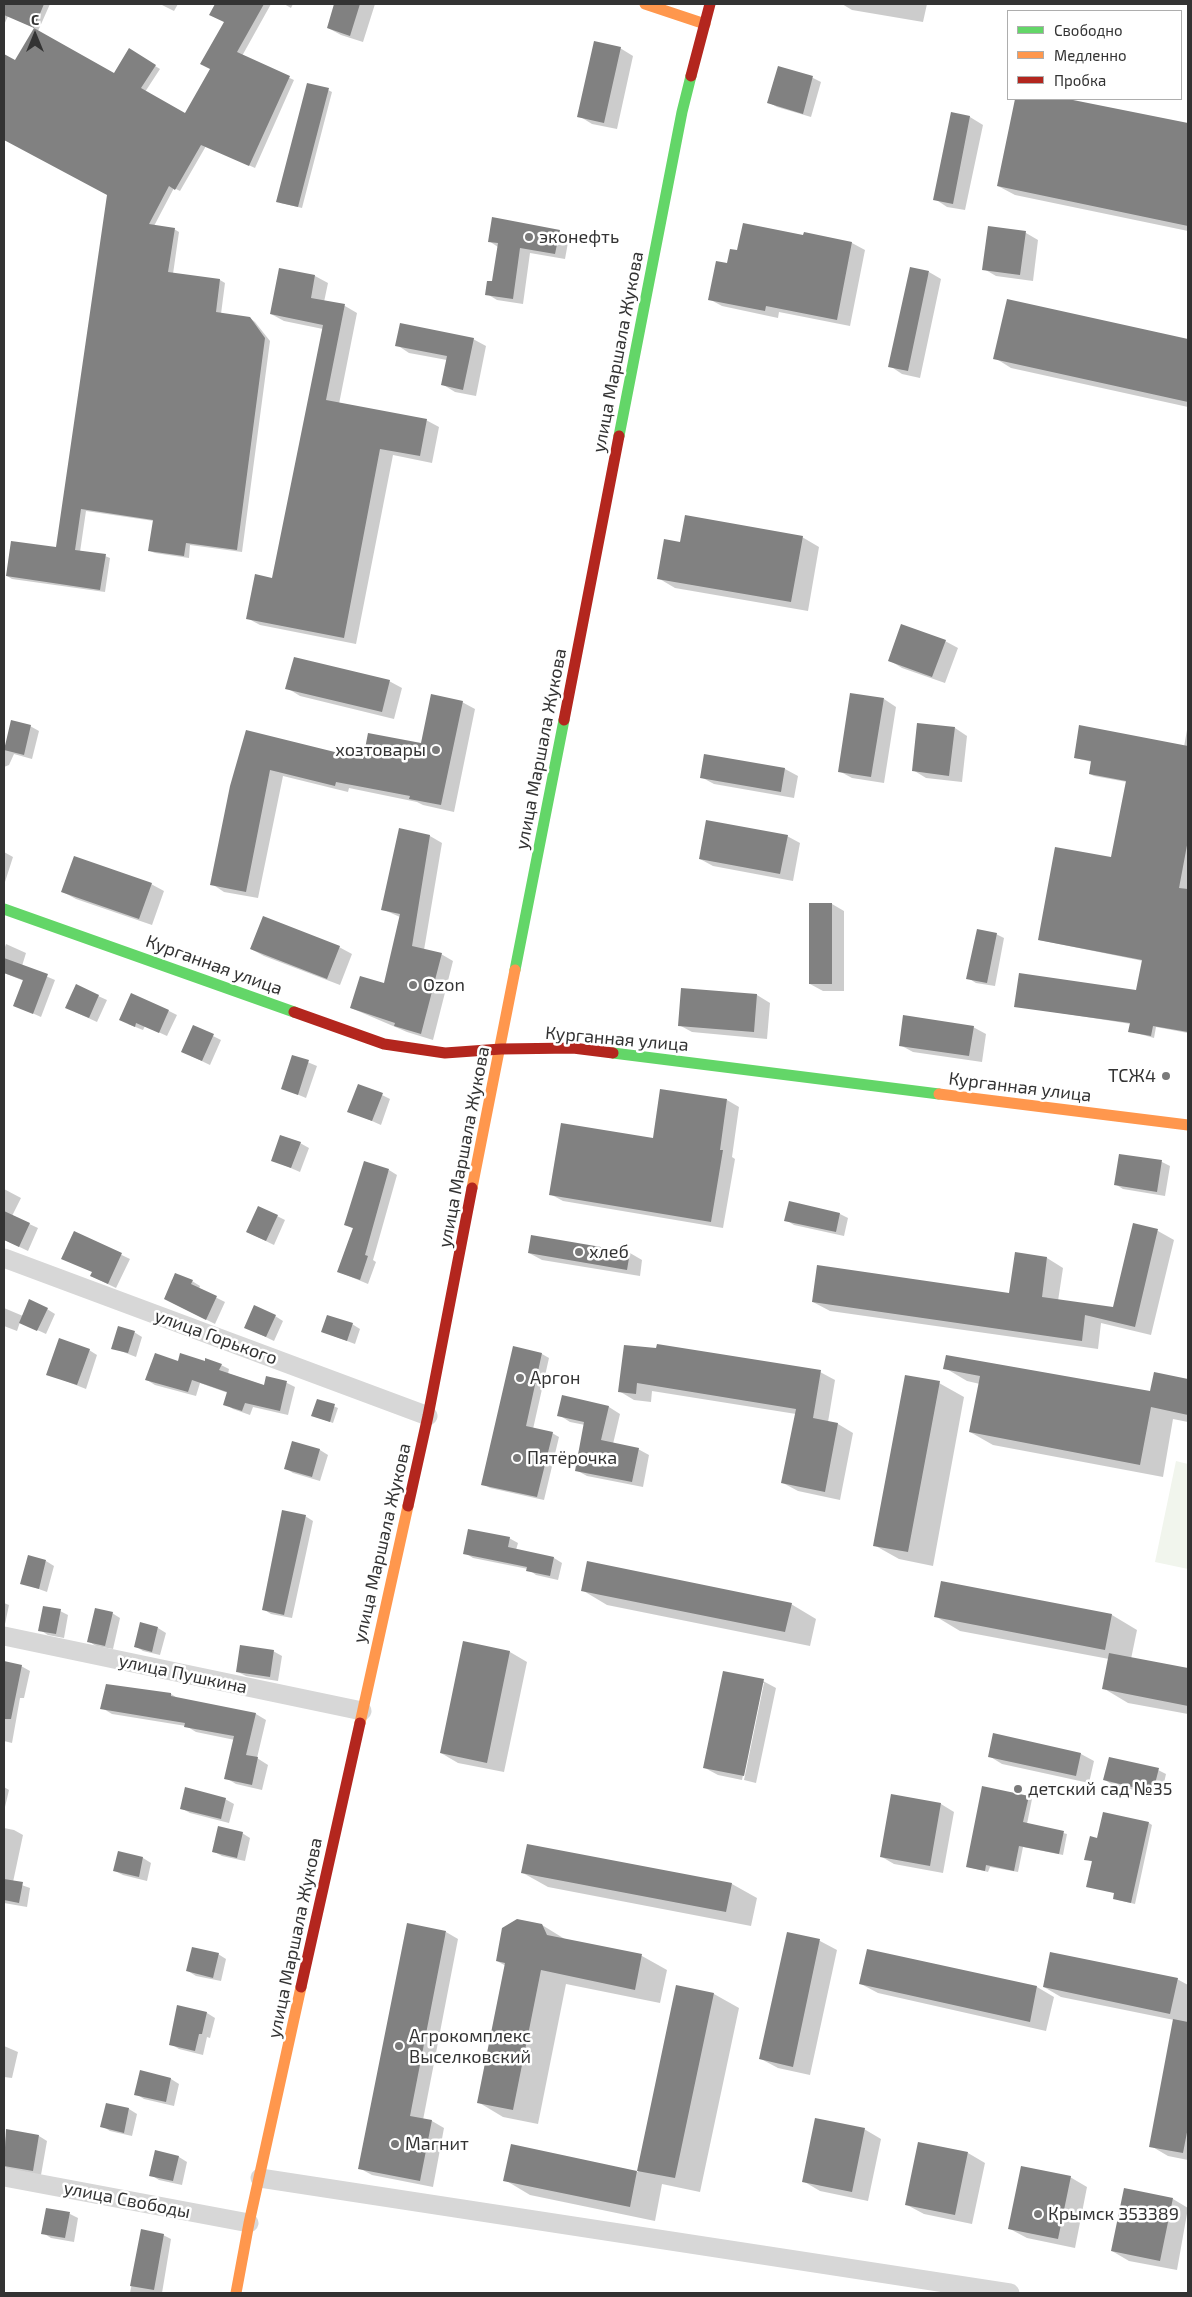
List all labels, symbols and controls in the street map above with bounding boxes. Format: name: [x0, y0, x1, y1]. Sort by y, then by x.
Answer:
north arrow: [10, 10, 60, 60]
legend: [1007, 10, 1182, 100]
text: С: [31, 11, 39, 28]
text: Свободно: [1054, 21, 1123, 39]
text: Медленно: [1054, 46, 1127, 64]
text: Пробка: [1054, 71, 1106, 89]
place label: эконефть: [539, 226, 619, 248]
marker: эконефть: [523, 231, 535, 243]
street label: улица Маршала Жукова: [588, 250, 648, 454]
street label: улица Маршала Жукова: [511, 647, 571, 851]
place label: хозтовары: [335, 739, 426, 761]
marker: хозтовары: [430, 744, 442, 756]
street label: Курганная улица: [143, 930, 285, 1000]
place label: Ozon: [423, 974, 465, 996]
marker: Ozon: [407, 979, 419, 991]
street label: Курганная улица: [544, 1022, 690, 1056]
street label: улица Маршала Жукова: [434, 1045, 494, 1249]
place label: ТСЖ4: [1108, 1065, 1156, 1087]
street label: Курганная улица: [947, 1068, 1093, 1106]
marker: ТСЖ4: [1160, 1070, 1172, 1082]
place label: хлеб: [589, 1241, 629, 1263]
marker: хлеб: [573, 1246, 585, 1258]
street label: улица Горького: [152, 1305, 280, 1369]
place label: Аргон: [530, 1367, 581, 1389]
marker: Аргон: [514, 1372, 526, 1384]
street label: улица Маршала Жукова: [348, 1441, 416, 1645]
place label: Пятёрочка: [527, 1447, 617, 1469]
marker: Пятёрочка: [511, 1452, 523, 1464]
street label: улица Пушкина: [117, 1650, 249, 1698]
place label: детский сад №35: [1028, 1778, 1172, 1800]
marker: детский сад №35: [1012, 1783, 1024, 1795]
street label: улица Маршала Жукова: [263, 1836, 327, 2040]
place label: Агрокомплекс Выселковский: [409, 2025, 531, 2068]
marker: Агрокомплекс Выселковский: [393, 2040, 405, 2052]
place label: Магнит: [405, 2133, 469, 2155]
marker: Магнит: [389, 2138, 401, 2150]
street label: улица Свободы: [62, 2177, 192, 2223]
place label: Крымск 353389: [1048, 2203, 1179, 2225]
marker: Крымск 353389: [1032, 2208, 1044, 2220]

